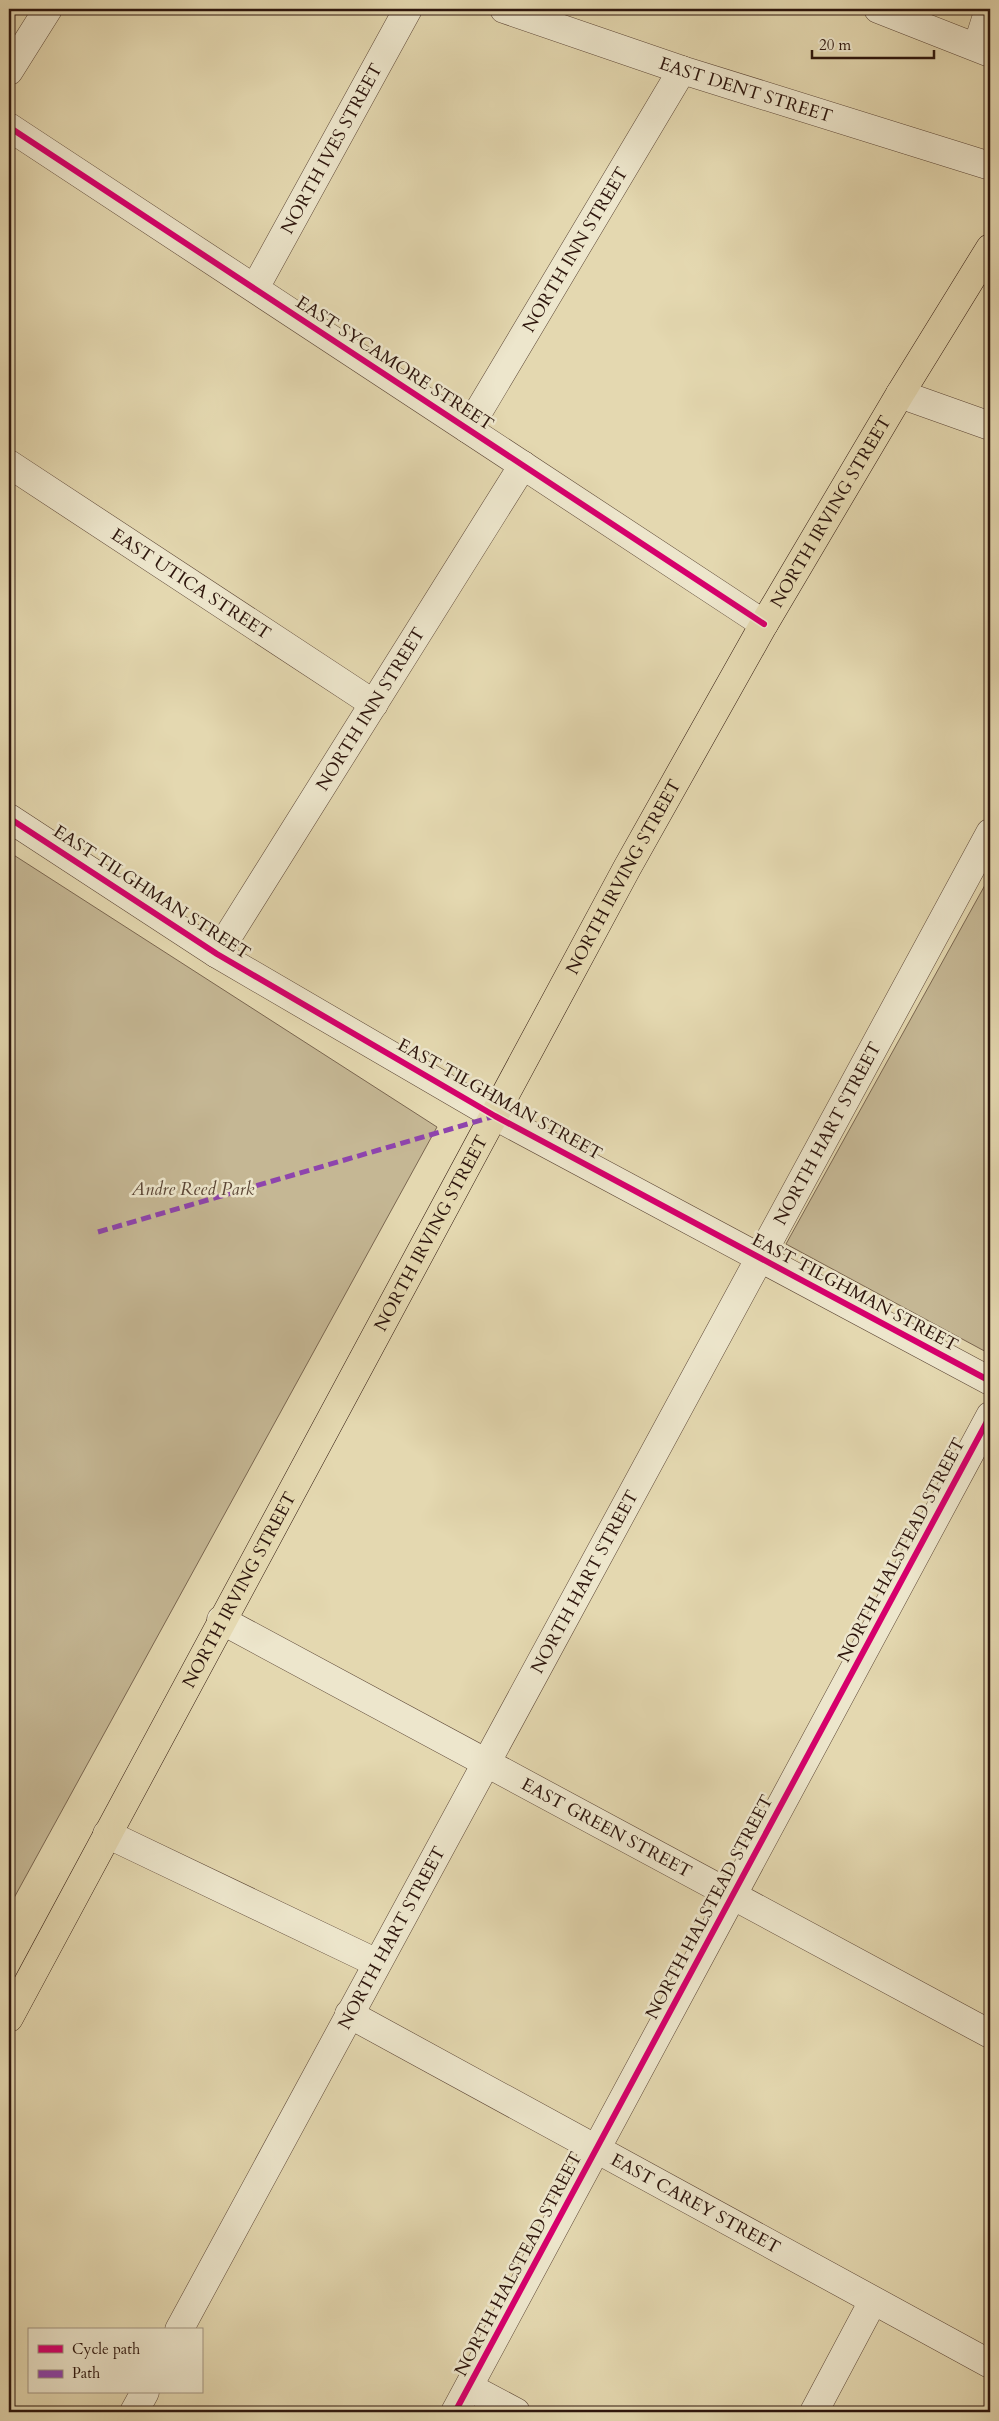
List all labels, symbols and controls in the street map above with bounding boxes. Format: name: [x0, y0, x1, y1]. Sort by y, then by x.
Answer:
scale bar: [812, 28, 934, 60]
text: 20 m: [819, 35, 851, 55]
street label: EAST DENT STREET: [656, 51, 835, 129]
street label: NORTH IVES STREET: [275, 59, 389, 239]
street label: NORTH INN STREET: [516, 162, 634, 337]
street label: EAST SYCAMORE STREET: [291, 290, 498, 437]
street label: NORTH IRVING STREET: [764, 411, 897, 612]
street label: EAST UTICA STREET: [106, 522, 276, 646]
street label: NORTH INN STREET: [310, 623, 431, 796]
street label: NORTH IRVING STREET: [560, 775, 687, 979]
street label: EAST TILGHMAN STREET: [48, 819, 255, 966]
street label: EAST TILGHMAN STREET: [393, 1033, 607, 1166]
street label: NORTH HART STREET: [768, 1037, 888, 1230]
street label: NORTH IRVING STREET: [368, 1131, 494, 1336]
park label: Andre Reed Park: [131, 1177, 255, 1202]
street label: EAST TILGHMAN STREET: [747, 1227, 962, 1358]
street label: NORTH HALSTEAD STREET: [832, 1434, 971, 1667]
street label: NORTH HART STREET: [525, 1486, 645, 1678]
street label: NORTH IRVING STREET: [177, 1488, 302, 1693]
street label: EAST GREEN STREET: [517, 1772, 696, 1884]
street label: NORTH HALSTEAD STREET: [640, 1791, 779, 2024]
street label: NORTH HART STREET: [332, 1842, 452, 2034]
street label: EAST CAREY STREET: [606, 2147, 785, 2260]
street label: NORTH HALSTEAD STREET: [449, 2148, 588, 2381]
legend: [28, 2328, 202, 2394]
text: Cycle path: [72, 2339, 141, 2359]
text: Path: [72, 2363, 101, 2383]

